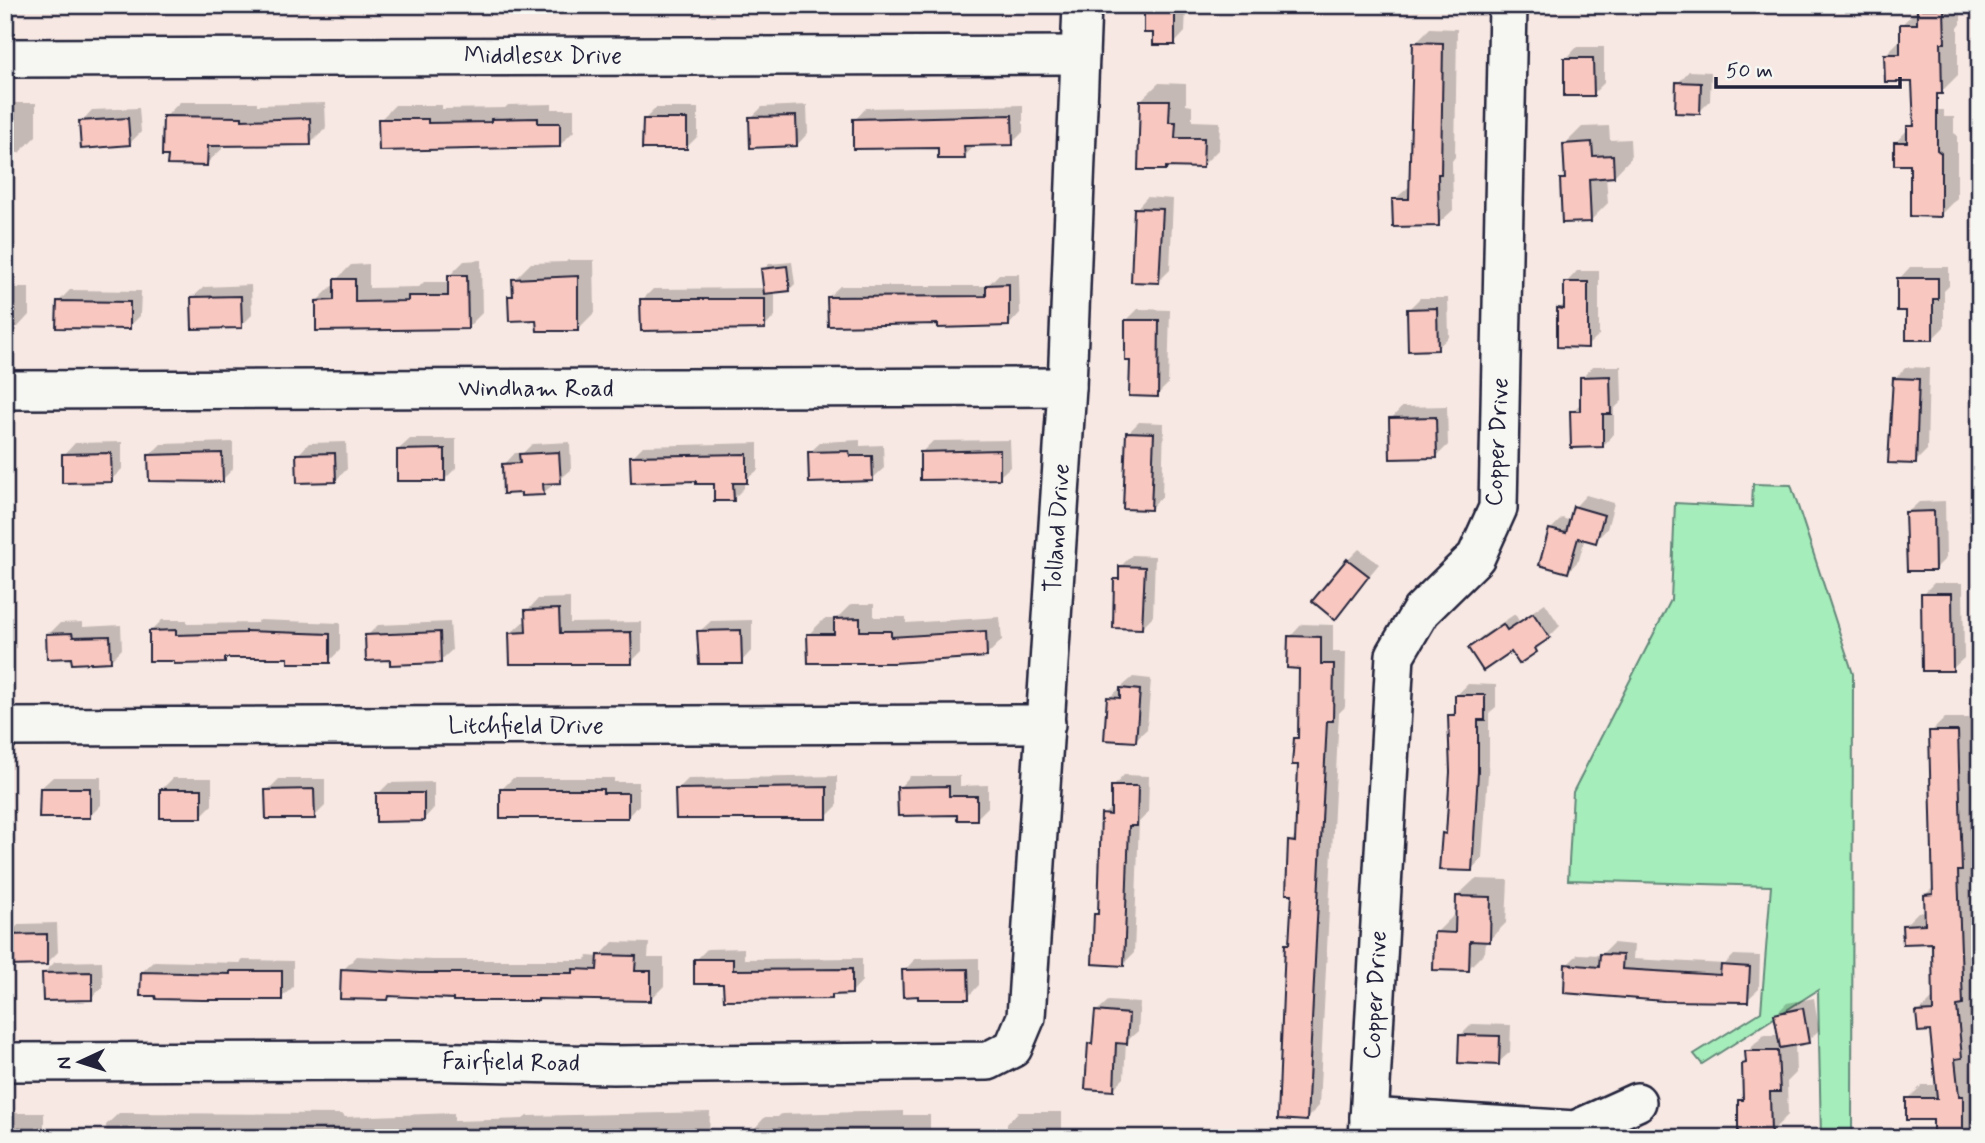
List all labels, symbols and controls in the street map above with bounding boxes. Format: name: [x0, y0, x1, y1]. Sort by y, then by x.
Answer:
street label: Middlesex Drive: [464, 41, 622, 72]
scale bar: [1716, 46, 1899, 90]
text: 50 m: [1726, 57, 1773, 85]
street label: Windham Road: [458, 374, 614, 405]
street label: Copper Drive: [1479, 377, 1517, 507]
street label: Tolland Drive: [1038, 462, 1078, 594]
street label: Litchfield Drive: [448, 711, 604, 742]
street label: Copper Drive: [1357, 930, 1395, 1060]
north arrow: [46, 1028, 116, 1098]
street label: Fairfield Road: [442, 1046, 580, 1080]
text: N: [52, 1056, 77, 1070]

